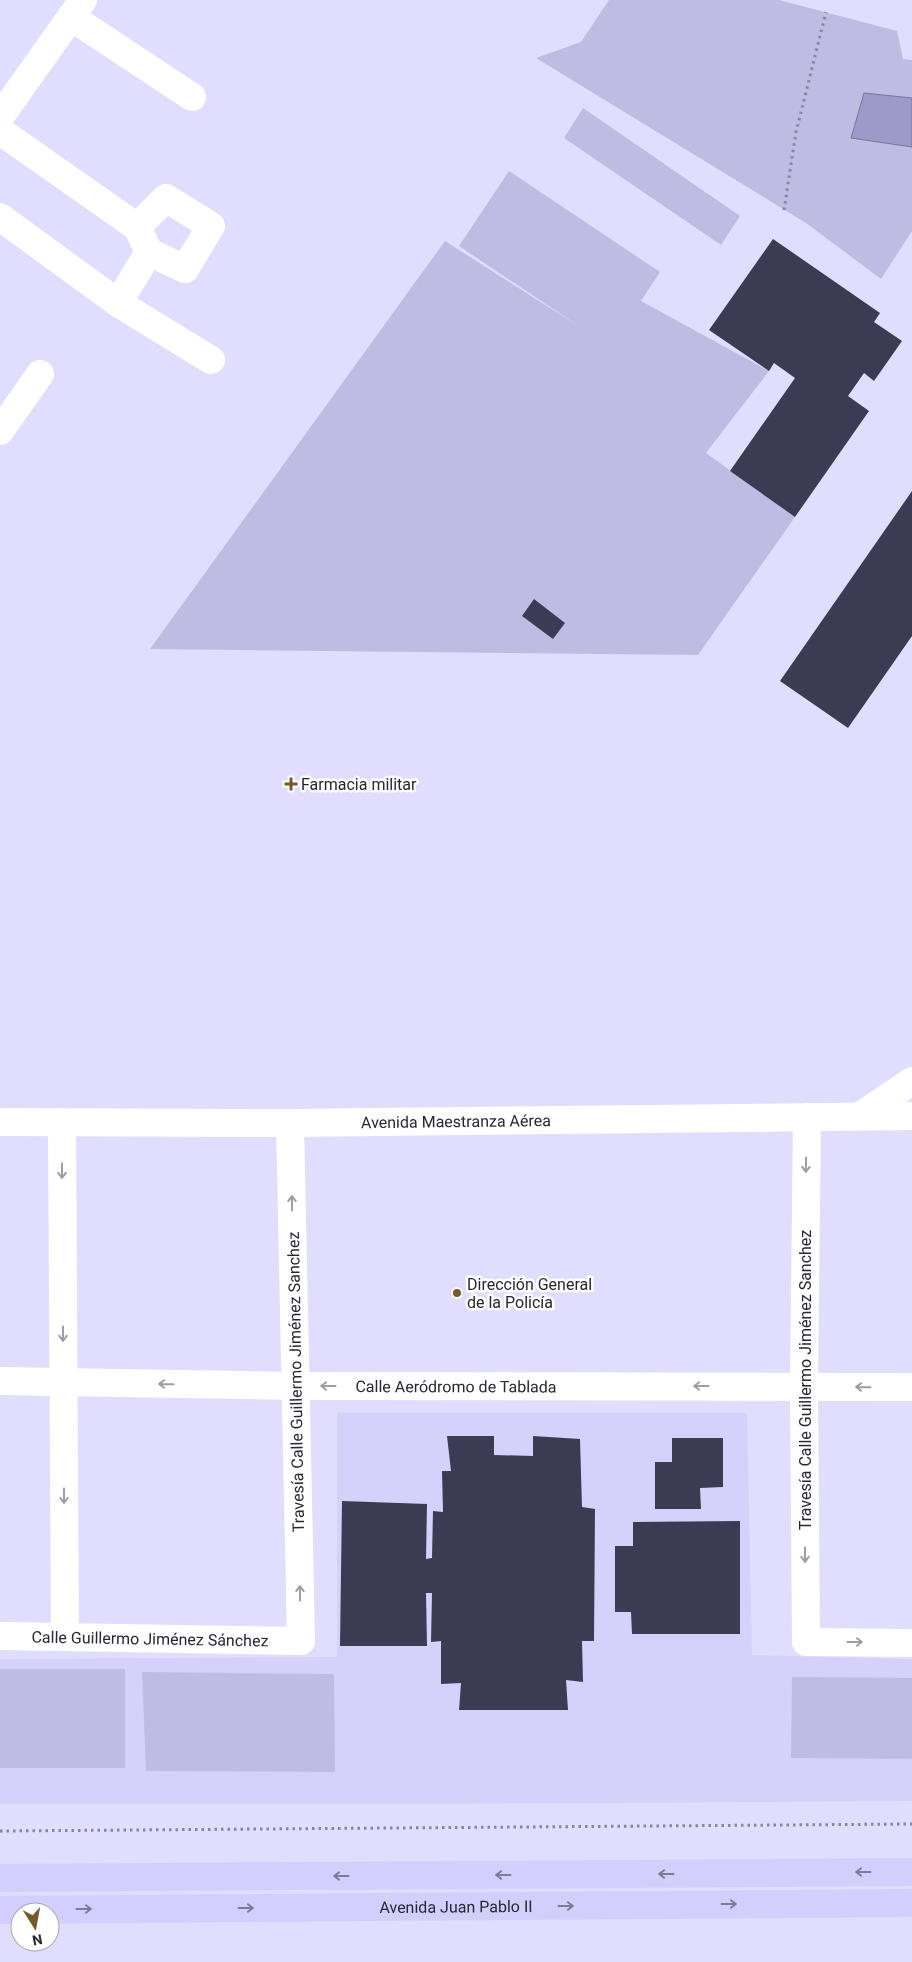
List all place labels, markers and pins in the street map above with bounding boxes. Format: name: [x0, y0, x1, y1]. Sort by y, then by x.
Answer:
place label: Farmacia militar: [301, 775, 417, 794]
marker: Farmacia militar: [285, 778, 297, 790]
place label: Dirección General de la Policía: [467, 1275, 592, 1312]
marker: Dirección General de la Policía: [451, 1287, 463, 1299]

